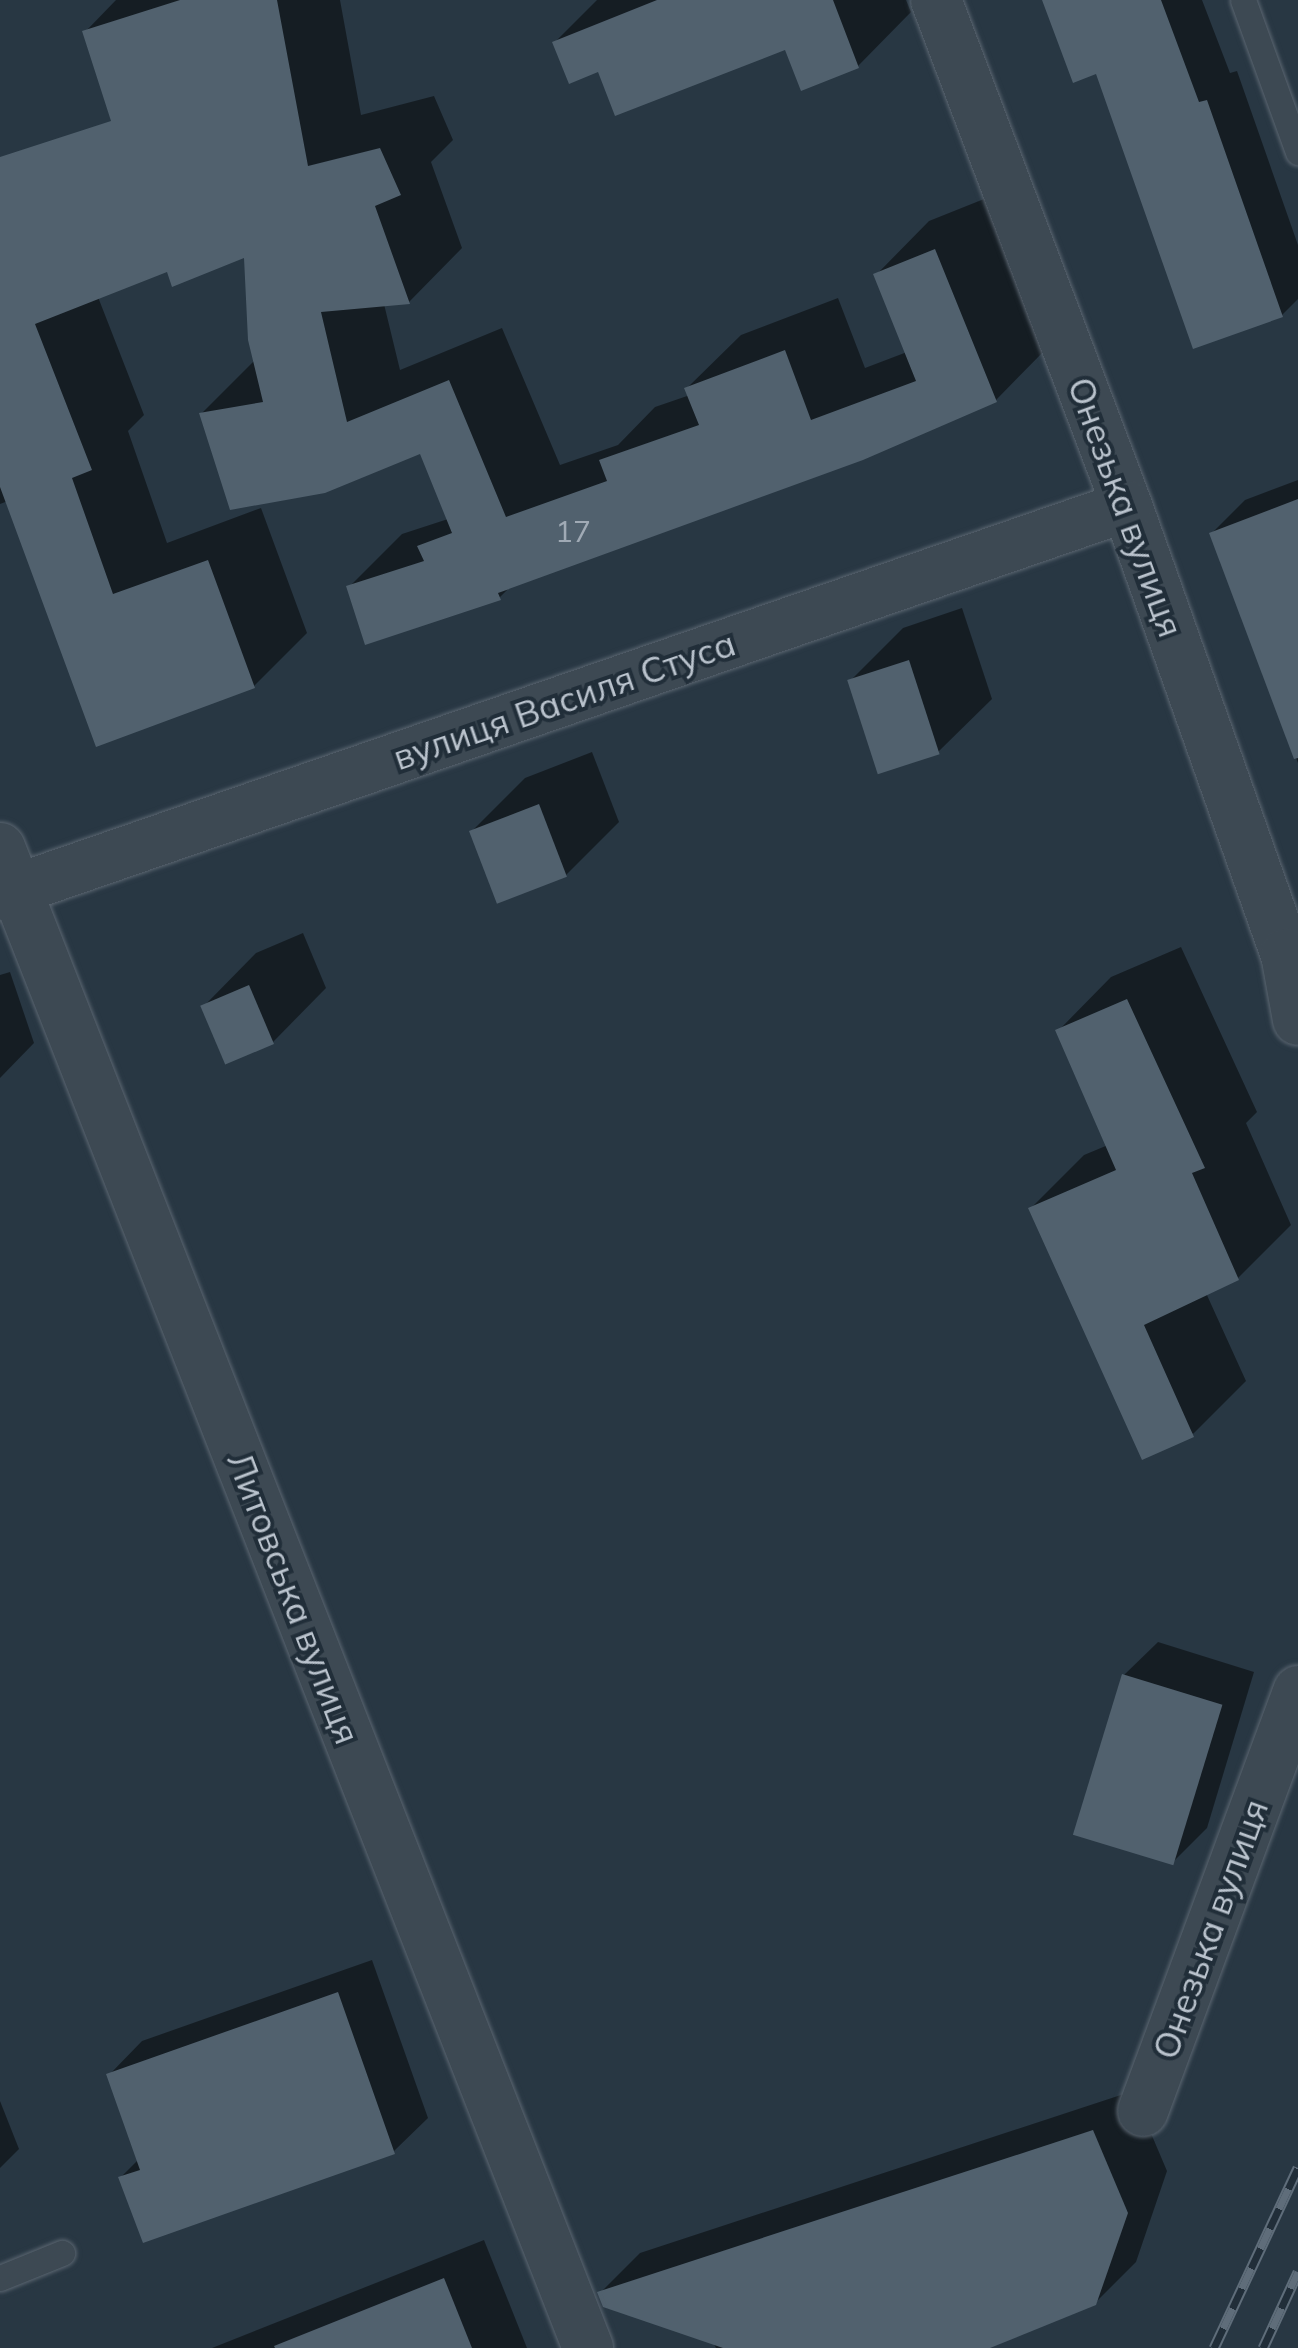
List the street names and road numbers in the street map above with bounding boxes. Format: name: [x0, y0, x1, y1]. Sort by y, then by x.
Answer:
street label: Онезька вулиця: [1060, 372, 1192, 642]
street label: вулиця Василя Стуса: [388, 622, 740, 778]
street label: Литовська вулиця: [219, 1446, 369, 1750]
street label: Онезька вулиця: [1144, 1794, 1276, 2064]

